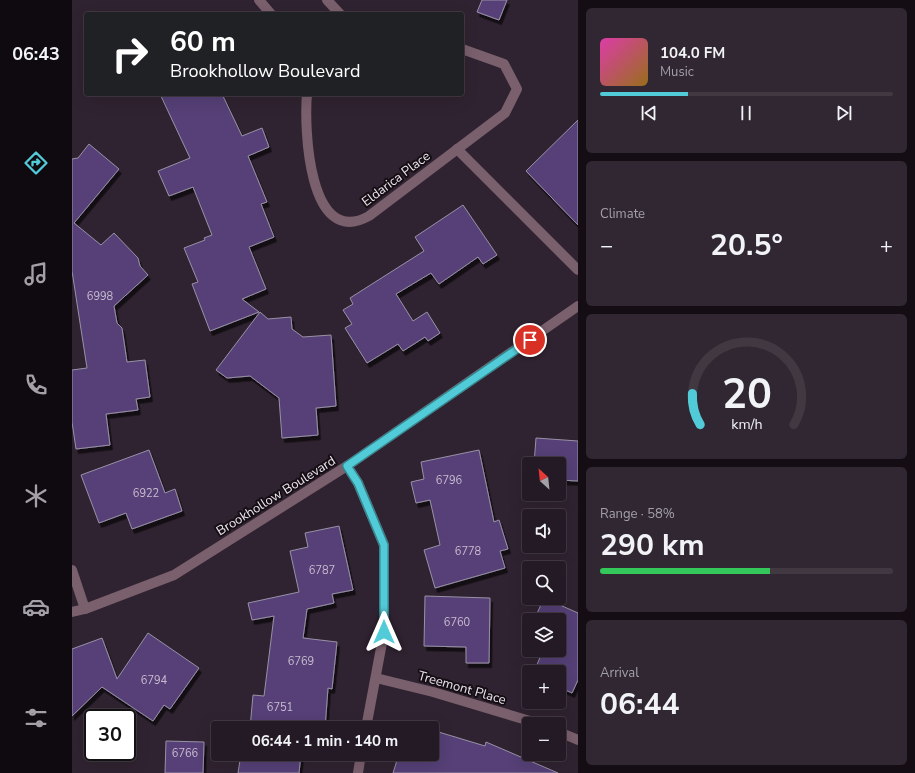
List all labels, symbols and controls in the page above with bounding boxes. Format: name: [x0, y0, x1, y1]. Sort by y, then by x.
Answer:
text: 60 m: [170, 23, 236, 61]
icon: right: [104, 28, 156, 80]
text: 06:43: [12, 42, 60, 66]
text: 104.0 FM: [660, 43, 725, 63]
text: Brookhollow Boulevard: [170, 59, 360, 83]
text: Music: [660, 63, 694, 81]
icon: previous: [638, 102, 660, 124]
icon: pause: [735, 102, 757, 124]
icon: next: [833, 102, 855, 124]
street label: Eldarica Place: [358, 147, 434, 211]
icon: directions: [22, 149, 50, 177]
text: Climate: [600, 205, 645, 223]
text: 20.5°: [710, 225, 783, 266]
text: −: [600, 231, 613, 261]
text: +: [880, 231, 893, 261]
icon: music: [22, 260, 50, 288]
house number: 6998: [87, 289, 114, 304]
pin: [513, 323, 547, 357]
icon: arrive: [519, 329, 541, 351]
text: 20: [722, 365, 771, 422]
icon: phone: [22, 371, 50, 399]
text: km/h: [731, 414, 762, 433]
street label: Brookhollow Boulevard: [213, 452, 339, 540]
north arrow: [522, 457, 566, 501]
map controls: [522, 457, 566, 761]
house number: 6796: [436, 473, 463, 488]
icon: climate: [22, 482, 50, 510]
house number: 6922: [133, 486, 159, 501]
text: Range · 58%: [600, 505, 675, 523]
button: sound: [522, 509, 566, 553]
text: 290 km: [600, 525, 705, 566]
house number: 6778: [455, 544, 482, 559]
button: search: [522, 561, 566, 605]
house number: 6787: [309, 563, 335, 578]
icon: car: [22, 593, 50, 621]
position arrow: [363, 611, 405, 653]
button: layers: [522, 613, 566, 657]
house number: 6760: [444, 615, 471, 630]
house number: 6769: [288, 654, 314, 669]
text: Arrival: [600, 664, 639, 682]
button: +: [522, 665, 566, 709]
street label: Treemont Place: [416, 667, 508, 709]
house number: 6794: [141, 673, 168, 688]
text: 06:44: [600, 684, 679, 725]
house number: 6751: [267, 700, 293, 715]
icon: filters: [22, 704, 50, 732]
speed limit sign: 30: [84, 709, 136, 761]
button: −: [522, 717, 566, 761]
text: 06:44 · 1 min · 140 m: [252, 731, 398, 751]
house number: 6766: [172, 746, 199, 761]

